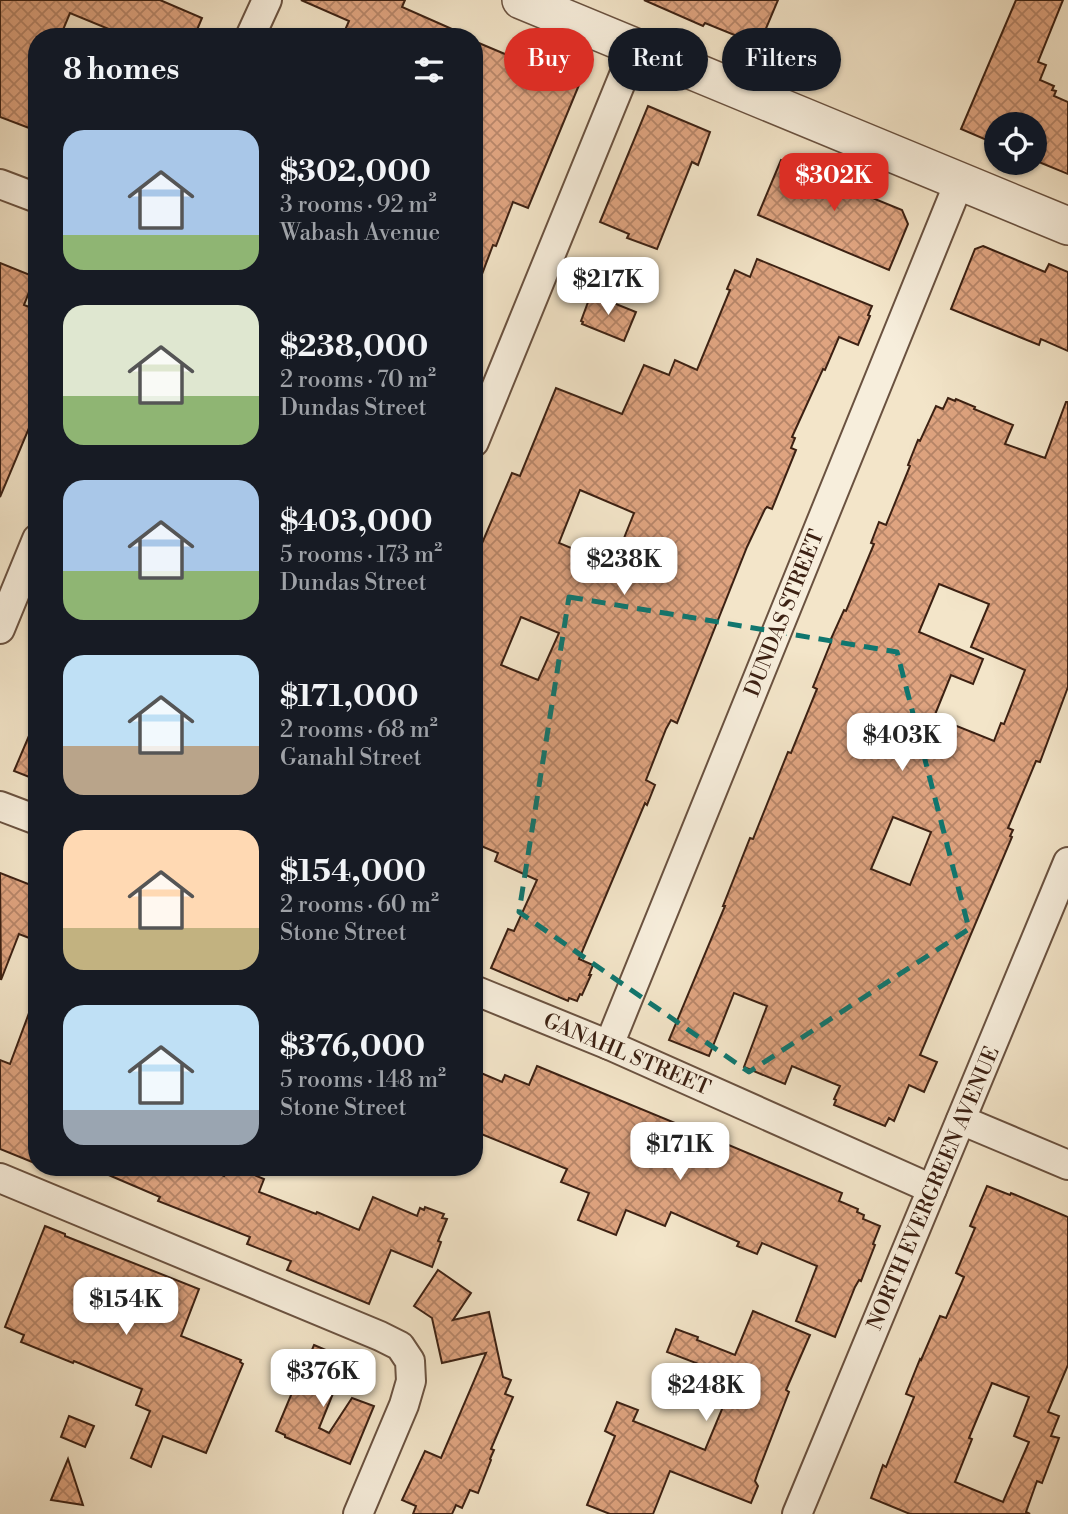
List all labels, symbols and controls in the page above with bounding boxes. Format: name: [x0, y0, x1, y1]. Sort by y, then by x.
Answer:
chip: Buy: [504, 28, 594, 91]
chip: Rent: [608, 28, 708, 91]
chip: Filters: [722, 28, 841, 91]
text: 8 homes: [63, 51, 179, 89]
icon: filters: [410, 51, 448, 89]
map controls: [984, 112, 1047, 175]
button: locate: [984, 112, 1047, 175]
text: $302,000: [280, 153, 431, 191]
pin: $302K: [785, 154, 883, 213]
icon: home: [119, 158, 203, 242]
text: $302K: [796, 162, 872, 190]
text: 3 rooms · 92 m²: [280, 191, 436, 219]
text: Wabash Avenue: [280, 219, 440, 247]
pin: $217K: [559, 258, 657, 317]
text: $217K: [573, 266, 643, 294]
text: $238,000: [280, 328, 428, 366]
icon: home: [119, 333, 203, 417]
text: 2 rooms · 70 m²: [280, 366, 436, 394]
text: Dundas Street: [280, 394, 427, 422]
text: $403,000: [280, 503, 432, 541]
icon: home: [119, 508, 203, 592]
street label: DUNDAS STREET: [740, 526, 830, 701]
pin: $238K: [575, 538, 673, 597]
text: 5 rooms · 173 m²: [280, 541, 442, 569]
text: $238K: [586, 546, 662, 574]
text: Dundas Street: [280, 569, 427, 597]
text: $171,000: [280, 678, 419, 716]
icon: home: [119, 683, 203, 767]
pin: $403K: [853, 714, 951, 773]
text: 2 rooms · 68 m²: [280, 716, 438, 744]
text: $403K: [863, 722, 941, 750]
text: Ganahl Street: [280, 744, 422, 772]
text: $154,000: [280, 853, 426, 891]
icon: home: [119, 858, 203, 942]
text: 2 rooms · 60 m²: [280, 891, 439, 919]
text: Stone Street: [280, 919, 407, 947]
street label: GANAHL STREET: [539, 1008, 714, 1102]
text: $376,000: [280, 1028, 425, 1066]
icon: home: [119, 1033, 203, 1117]
street label: NORTH EVERGREEN AVENUE: [862, 1043, 1006, 1334]
text: 5 rooms · 148 m²: [280, 1066, 446, 1094]
text: Stone Street: [280, 1094, 407, 1122]
pin: $171K: [631, 1122, 729, 1182]
text: $171K: [646, 1131, 714, 1159]
pin: $154K: [77, 1278, 175, 1337]
text: $154K: [89, 1286, 163, 1314]
pin: $376K: [274, 1350, 372, 1409]
text: $376K: [287, 1358, 359, 1386]
pin: $248K: [657, 1364, 755, 1423]
text: $248K: [668, 1372, 744, 1400]

